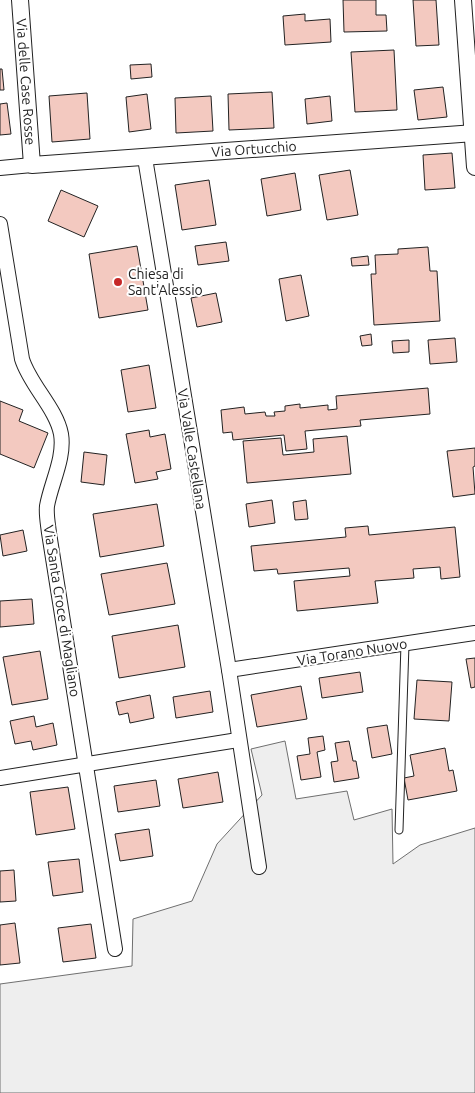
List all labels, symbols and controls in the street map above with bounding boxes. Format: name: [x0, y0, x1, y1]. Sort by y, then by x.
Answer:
street label: Via delle Case Rosse: [13, 18, 39, 146]
street label: Via Ortucchio: [211, 138, 297, 160]
place label: Chiesa di Sant'Alessio: [128, 266, 203, 298]
marker: Chiesa di Sant'Alessio: [112, 276, 124, 288]
street label: Via Valle Castellana: [175, 387, 209, 511]
street label: Via Santa Croce di Magliano: [41, 524, 83, 698]
street label: Via Torano Nuovo: [296, 635, 408, 669]

